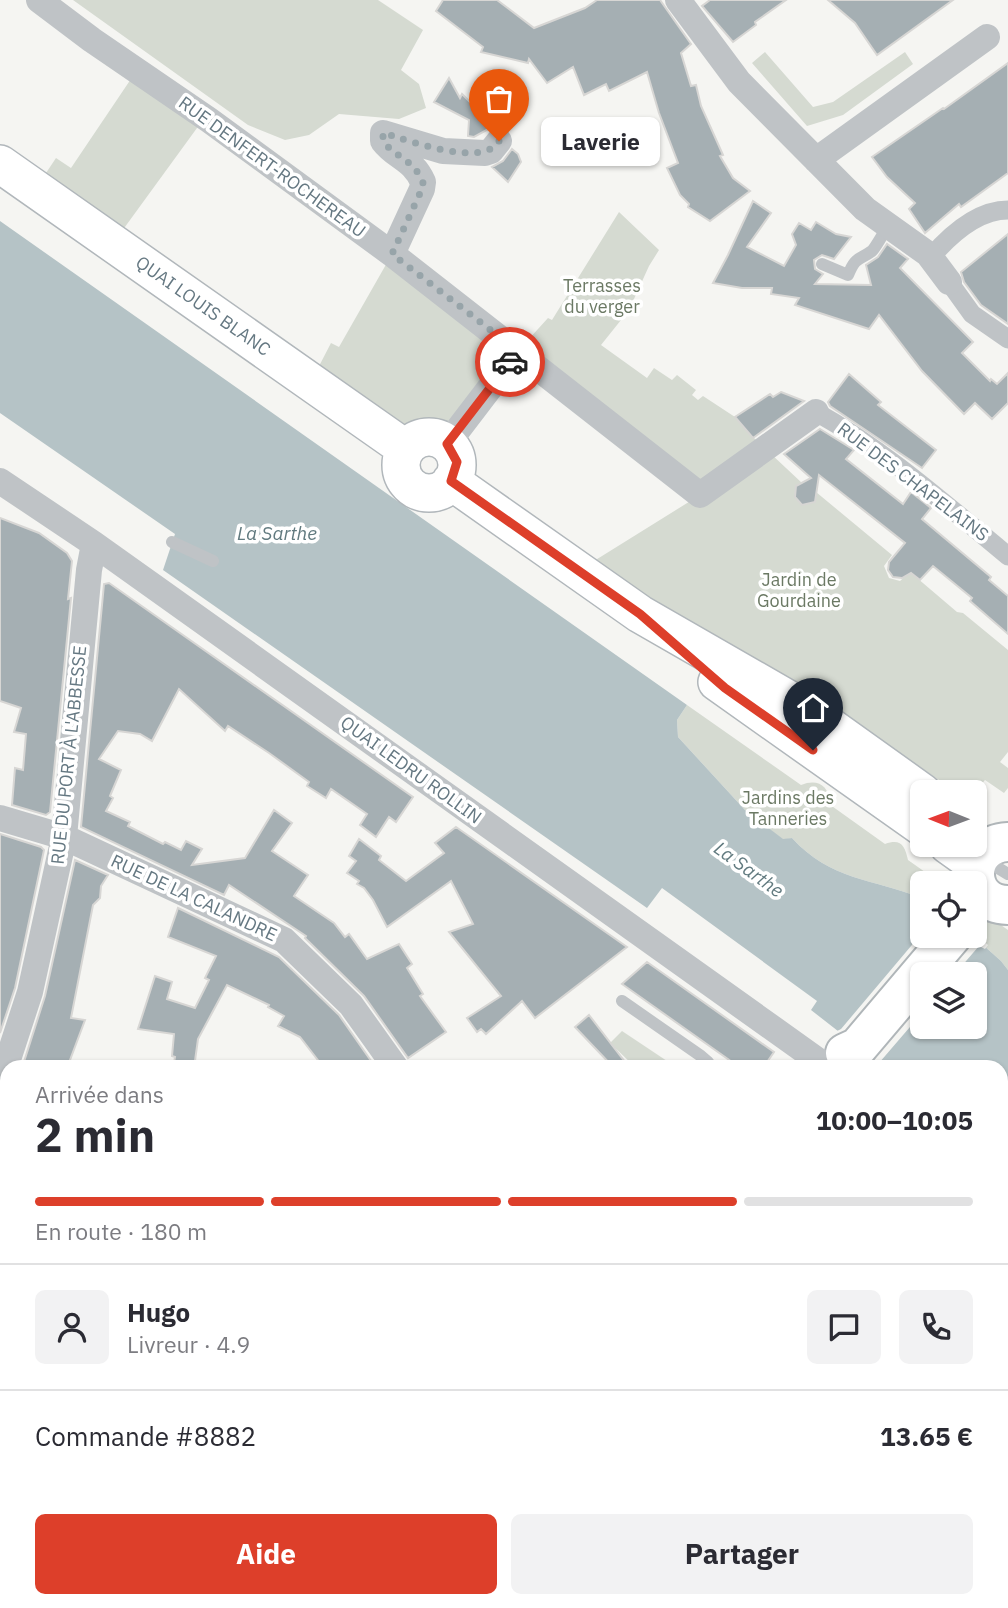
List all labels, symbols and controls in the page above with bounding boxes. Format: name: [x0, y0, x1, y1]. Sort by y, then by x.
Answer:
pin: [469, 69, 529, 141]
icon: bag: [480, 80, 518, 118]
street label: RUE DENFERT-ROCHEREAU: [174, 91, 370, 242]
callout: Laverie: [541, 116, 660, 166]
text: Laverie: [561, 126, 640, 156]
street label: QUAI LOUIS BLANC: [131, 250, 275, 361]
park label: Terrasses du verger: [563, 274, 641, 318]
courier: [475, 327, 545, 397]
icon: car: [491, 343, 529, 381]
street label: RUE DES CHAPELAINS: [833, 417, 994, 546]
water label: La Sarthe: [237, 521, 317, 545]
park label: Jardin de Gourdaine: [757, 568, 841, 612]
street label: RUE DU PORT À L'ABBESSE: [46, 644, 91, 865]
pin: [783, 678, 843, 750]
icon: home: [794, 689, 832, 727]
street label: QUAI LEDRU ROLLIN: [336, 711, 486, 829]
north arrow: [910, 780, 987, 858]
map controls: [910, 780, 987, 1039]
park label: Jardins des Tanneries: [742, 786, 834, 830]
water label: La Sarthe: [710, 836, 789, 902]
street label: RUE DE LA CALANDRE: [107, 849, 281, 946]
button: locate: [910, 871, 987, 948]
button: layers: [910, 962, 987, 1039]
text: Arrivée dans: [35, 1079, 164, 1109]
text: 10:00–10:05: [816, 1103, 973, 1137]
text: 2 min: [35, 1105, 155, 1165]
text: En route · 180 m: [35, 1216, 207, 1246]
button: person: [35, 1290, 109, 1364]
button: chat: [807, 1290, 881, 1364]
button: phone: [899, 1290, 973, 1364]
text: Hugo: [127, 1295, 190, 1329]
text: Livreur · 4.9: [127, 1329, 250, 1359]
text: Commande #8882: [35, 1419, 256, 1453]
text: 13.65 €: [880, 1419, 973, 1453]
button: Aide: [35, 1514, 497, 1594]
button: Partager: [511, 1514, 973, 1594]

